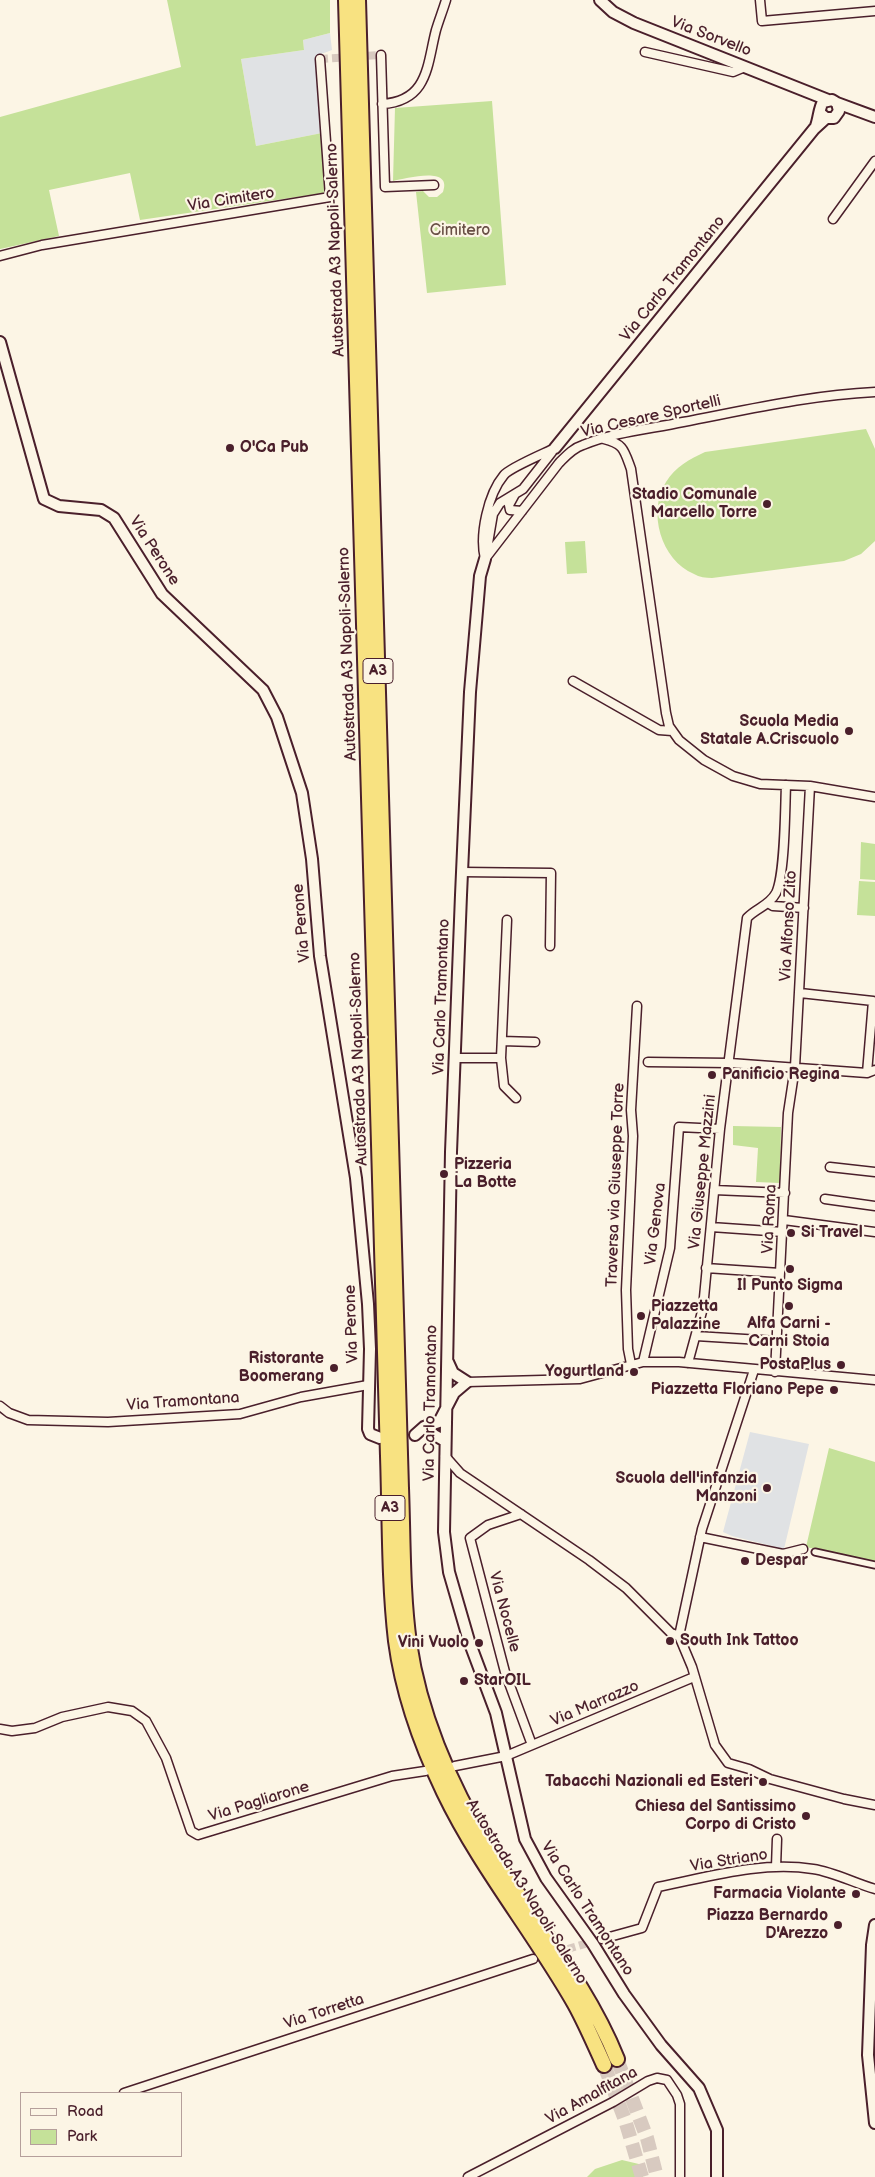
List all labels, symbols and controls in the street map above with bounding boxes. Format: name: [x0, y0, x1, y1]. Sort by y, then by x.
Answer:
street label: Via Sorvello: [668, 13, 754, 61]
street label: Autostrada A3 Napoli-Salerno: [323, 143, 349, 357]
street label: Via Cimitero: [186, 184, 276, 216]
street label: Via Carlo Tramontano: [616, 212, 730, 346]
park label: Cimitero: [430, 221, 490, 241]
street label: Via Cesare Sportelli: [579, 392, 723, 442]
place label: O'Ca Pub: [240, 438, 309, 458]
marker: O'Ca Pub: [224, 442, 236, 454]
place label: Stadio Comunale Marcello Torre: [632, 485, 757, 523]
marker: Stadio Comunale Marcello Torre: [761, 498, 773, 510]
street label: Via Perone: [124, 513, 184, 589]
street label: Autostrada A3 Napoli-Salerno: [335, 547, 361, 761]
road number: A3: [363, 658, 393, 684]
place label: Scuola Media Statale A.Criscuolo: [700, 712, 839, 750]
marker: Scuola Media Statale A.Criscuolo: [843, 725, 855, 737]
street label: Via Alfonso Zito: [777, 870, 801, 982]
street label: Via Perone: [289, 883, 315, 963]
street label: Via Carlo Tramontano: [430, 919, 454, 1075]
street label: Autostrada A3 Napoli-Salerno: [346, 952, 372, 1166]
place label: Panificio Regina: [722, 1065, 840, 1085]
marker: Panificio Regina: [706, 1069, 718, 1081]
street label: Traversa via Giuseppe Torre: [603, 1083, 629, 1287]
street label: Via Giuseppe Mazzini: [685, 1093, 721, 1251]
place label: Pizzeria La Botte: [454, 1155, 517, 1193]
marker: Pizzeria La Botte: [438, 1168, 450, 1180]
street label: Via Genova: [641, 1182, 671, 1266]
street label: Via Roma: [759, 1184, 781, 1254]
place label: Si Travel: [801, 1223, 863, 1243]
marker: Si Travel: [785, 1227, 797, 1239]
marker: Il Punto Sigma: [784, 1263, 796, 1275]
place label: Il Punto Sigma: [737, 1276, 843, 1296]
street label: Via Perone: [341, 1284, 363, 1364]
place label: Piazzetta Palazzine: [651, 1297, 720, 1335]
marker: Alfa Carni - Carni Stoia: [783, 1300, 795, 1312]
marker: Piazzetta Palazzine: [635, 1310, 647, 1322]
place label: Alfa Carni - Carni Stoia: [747, 1314, 831, 1352]
street label: Via Carlo Tramontano: [420, 1325, 442, 1481]
place label: Ristorante Boomerang: [238, 1349, 324, 1387]
place label: PostaPlus: [760, 1355, 831, 1375]
marker: PostaPlus: [835, 1359, 847, 1371]
marker: Ristorante Boomerang: [328, 1362, 340, 1374]
place label: Yogurtland: [545, 1362, 624, 1382]
marker: Yogurtland: [628, 1366, 640, 1378]
place label: Piazzetta Floriano Pepe: [651, 1380, 824, 1400]
marker: Piazzetta Floriano Pepe: [828, 1384, 840, 1396]
street label: Via Tramontana: [126, 1388, 240, 1416]
place label: Scuola dell'infanzia Manzoni: [615, 1469, 757, 1507]
marker: Scuola dell'infanzia Manzoni: [761, 1482, 773, 1494]
road number: A3: [375, 1496, 405, 1520]
place label: Despar: [755, 1551, 808, 1571]
marker: Despar: [739, 1555, 751, 1567]
street label: Via Nocelle: [484, 1570, 524, 1654]
place label: South Ink Tattoo: [680, 1631, 799, 1651]
place label: Vini Vuolo: [398, 1633, 469, 1653]
marker: South Ink Tattoo: [664, 1635, 676, 1647]
marker: Vini Vuolo: [473, 1637, 485, 1649]
place label: StarOIL: [474, 1671, 531, 1691]
marker: StarOIL: [458, 1675, 470, 1687]
street label: Via Marrazzo: [548, 1677, 642, 1731]
place label: Tabacchi Nazionali ed Esteri: [545, 1772, 753, 1792]
marker: Tabacchi Nazionali ed Esteri: [757, 1776, 769, 1788]
street label: Via Pagliarone: [206, 1778, 312, 1826]
street label: Autostrada A3 Napoli-Salerno: [461, 1796, 591, 1988]
place label: Chiesa del Santissimo Corpo di Cristo: [635, 1797, 796, 1835]
marker: Chiesa del Santissimo Corpo di Cristo: [800, 1810, 812, 1822]
street label: Via Carlo Tramontano: [536, 1838, 638, 1980]
street label: Via Striano: [689, 1845, 769, 1877]
place label: Farmacia Violante: [713, 1884, 846, 1904]
marker: Farmacia Violante: [850, 1888, 862, 1900]
place label: Piazza Bernardo D'Arezzo: [707, 1906, 828, 1944]
marker: Piazza Bernardo D'Arezzo: [832, 1919, 844, 1931]
street label: Via Torretta: [281, 1990, 367, 2034]
street label: Via Amalfitana: [543, 2063, 641, 2129]
legend: [20, 2092, 182, 2157]
text: Road: [67, 2102, 103, 2121]
text: Park: [67, 2127, 97, 2146]

